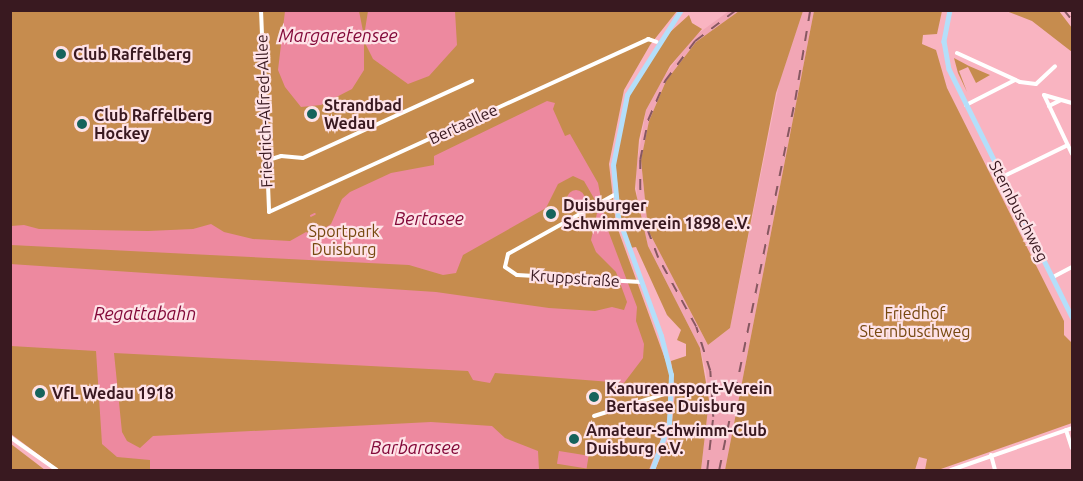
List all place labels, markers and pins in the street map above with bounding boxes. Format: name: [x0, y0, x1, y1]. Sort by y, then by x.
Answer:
place label: Club Raffelberg: [73, 44, 192, 64]
marker: Club Raffelberg: [54, 47, 68, 61]
place label: Strandbad Wedau: [324, 95, 402, 133]
place label: Club Raffelberg Hockey: [94, 105, 213, 143]
marker: Strandbad Wedau: [305, 107, 319, 121]
marker: Club Raffelberg Hockey: [75, 117, 89, 131]
place label: Duisburger Schwimmverein 1898 e.V.: [563, 195, 750, 233]
marker: Duisburger Schwimmverein 1898 e.V.: [544, 207, 558, 221]
place label: Kanurennsport-Verein Bertasee Duisburg: [606, 378, 772, 416]
place label: VfL Wedau 1918: [52, 383, 174, 403]
marker: VfL Wedau 1918: [33, 386, 47, 400]
marker: Kanurennsport-Verein Bertasee Duisburg: [587, 390, 601, 404]
place label: Amateur-Schwimm-Club Duisburg e.V.: [586, 420, 767, 458]
marker: Amateur-Schwimm-Club Duisburg e.V.: [567, 432, 581, 446]

